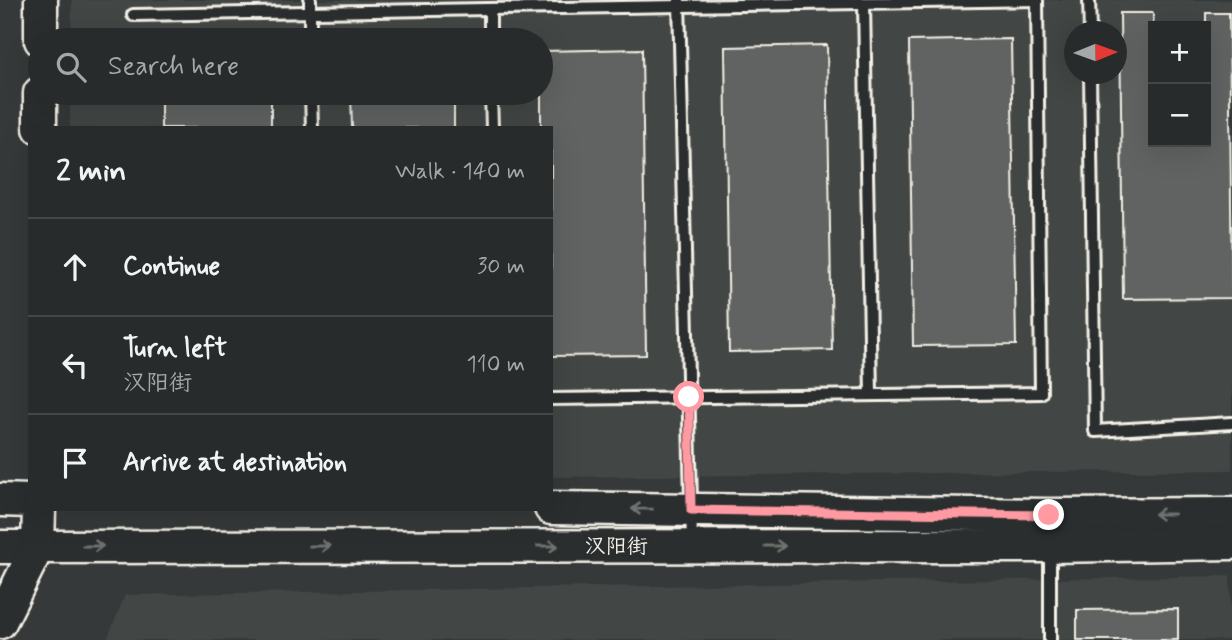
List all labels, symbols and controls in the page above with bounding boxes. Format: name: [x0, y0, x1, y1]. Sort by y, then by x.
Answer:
north arrow: [1064, 21, 1127, 84]
map controls: [1148, 21, 1211, 147]
button: +: [1148, 21, 1211, 84]
search box: [28, 28, 553, 105]
icon: search: [52, 48, 90, 86]
text: Search here: [108, 50, 239, 84]
button: −: [1148, 84, 1211, 147]
text: 2 min: [56, 152, 126, 191]
text: Walk · 140 m: [395, 157, 525, 187]
icon: ahead: [56, 248, 94, 286]
text: Continue: [123, 250, 220, 284]
text: 30 m: [477, 252, 525, 282]
text: Turn left: [123, 332, 227, 366]
icon: left: [56, 346, 94, 384]
text: 110 m: [466, 350, 525, 380]
text: 汉阳街: [123, 369, 192, 399]
route start: [673, 381, 704, 412]
icon: arrive: [56, 444, 94, 482]
text: Arrive at destination: [123, 446, 347, 480]
route end: [1033, 499, 1064, 530]
one-way arrow: [631, 502, 654, 516]
one-way arrow: [1153, 507, 1176, 521]
street label: 汉阳街: [585, 533, 648, 561]
one-way arrow: [81, 539, 104, 553]
one-way arrow: [308, 539, 331, 553]
one-way arrow: [536, 539, 559, 553]
one-way arrow: [763, 539, 786, 553]

